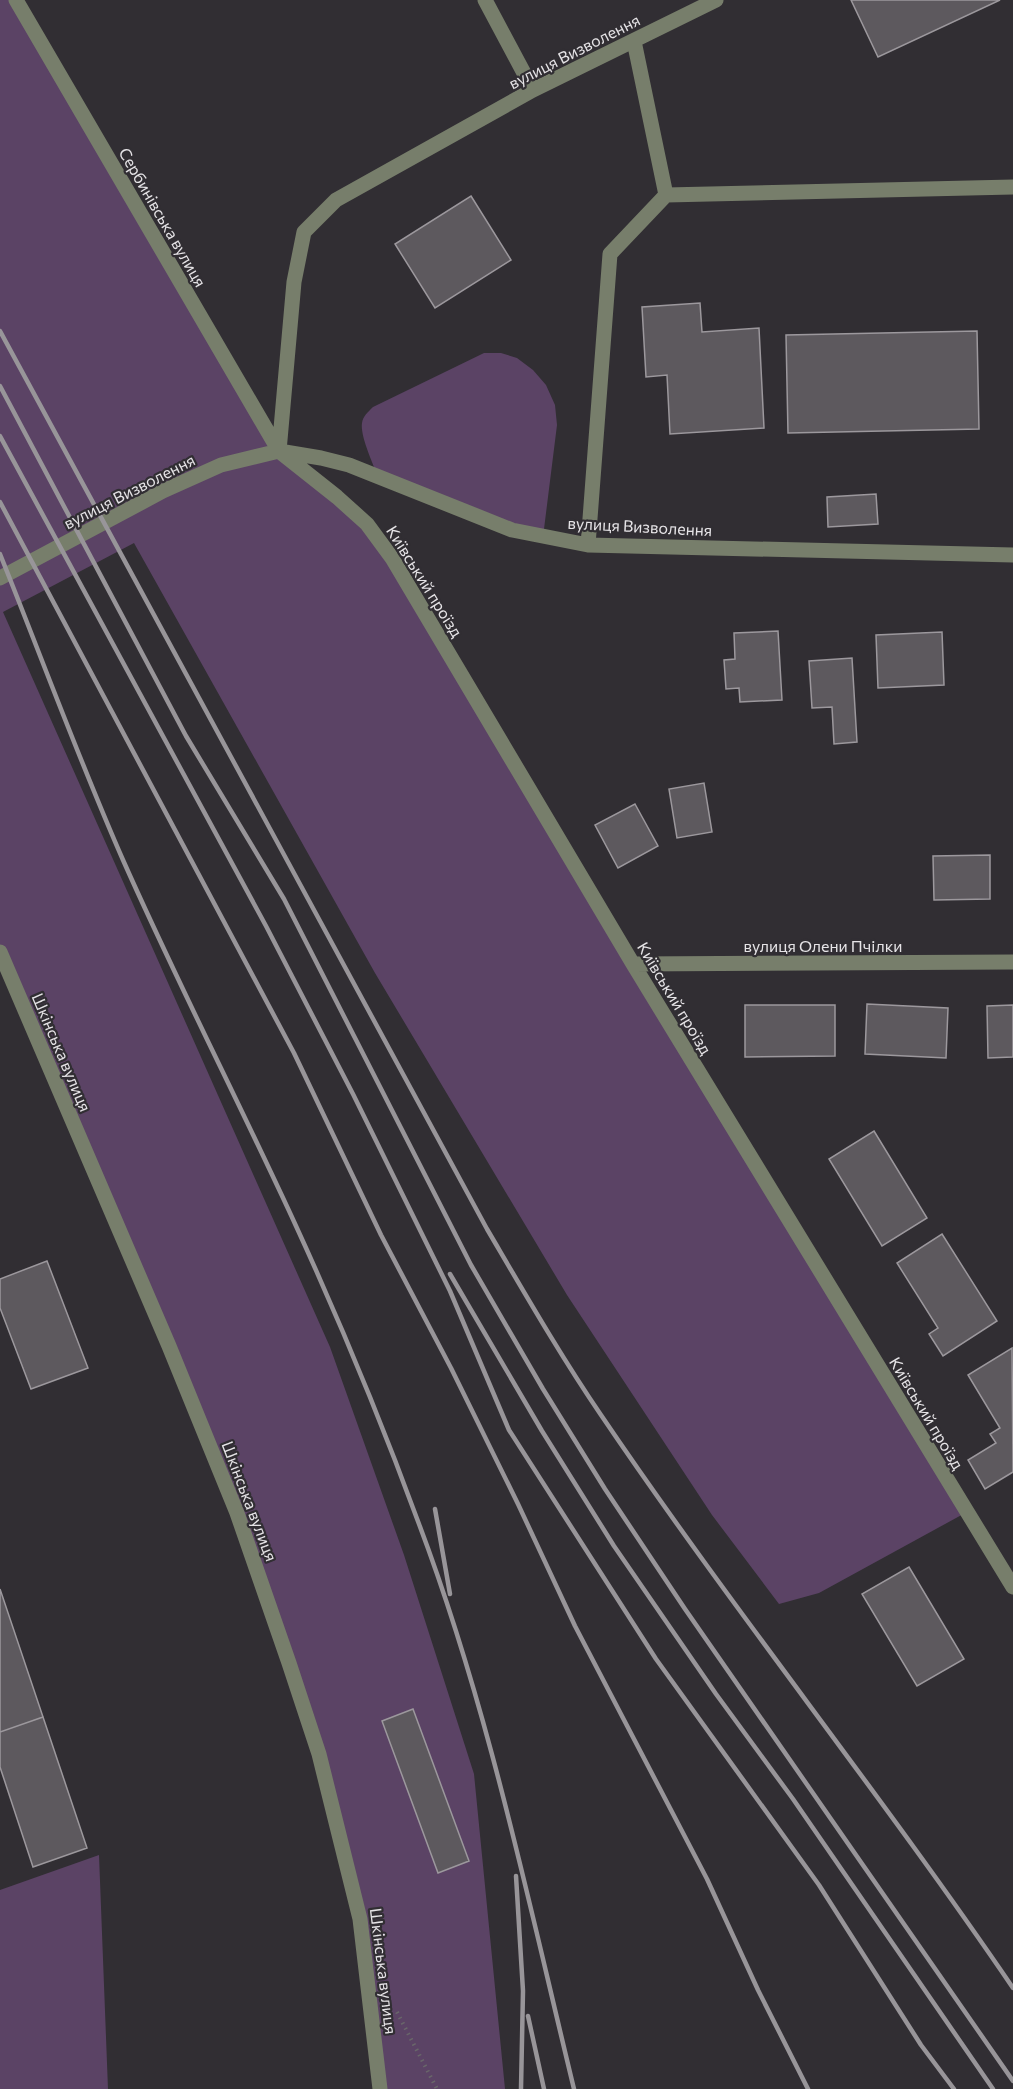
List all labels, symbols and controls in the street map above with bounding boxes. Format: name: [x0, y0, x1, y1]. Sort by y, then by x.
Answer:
street label: вулиця Визволення: [505, 10, 643, 92]
street label: Сербинівська вулиця: [115, 144, 211, 290]
street label: вулиця Визволення: [60, 450, 198, 532]
street label: вулиця Визволення: [567, 513, 713, 539]
street label: Київський проїзд: [383, 522, 467, 641]
street label: вулиця Олени Пчілки: [744, 936, 902, 955]
street label: Київський проїзд: [634, 938, 716, 1058]
street label: Шкінська вулиця: [28, 990, 96, 1114]
street label: Київський проїзд: [886, 1353, 968, 1473]
street label: Шкінська вулиця: [218, 1438, 282, 1564]
street label: Шкінська вулиця: [367, 1907, 401, 2035]

